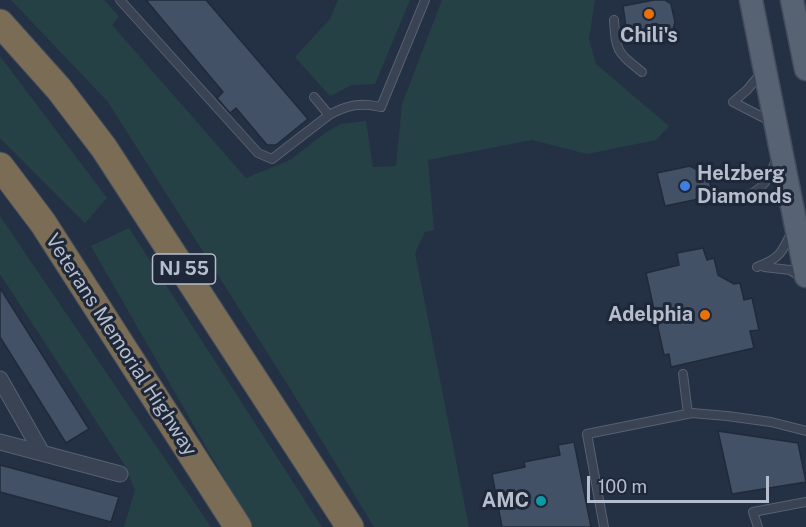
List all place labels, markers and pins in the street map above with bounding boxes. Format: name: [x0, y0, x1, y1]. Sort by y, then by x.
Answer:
marker: Chili's: [642, 7, 656, 21]
place label: Chili's: [620, 24, 678, 48]
place label: Helzberg Diamonds: [697, 162, 792, 209]
marker: Helzberg Diamonds: [678, 179, 692, 193]
place label: Adelphia: [608, 303, 693, 327]
marker: Adelphia: [698, 308, 712, 322]
place label: AMC: [482, 489, 529, 513]
marker: AMC: [534, 494, 548, 508]

